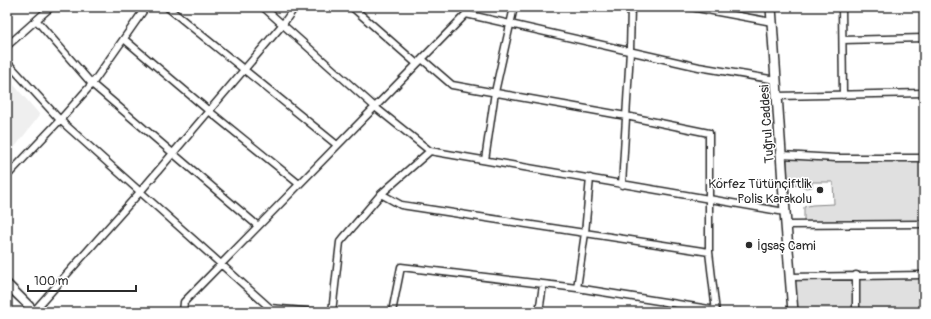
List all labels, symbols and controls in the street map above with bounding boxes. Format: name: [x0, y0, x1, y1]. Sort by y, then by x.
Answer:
street label: Tuğrul Caddesi: [756, 84, 778, 164]
place label: Körfez Tütünçiftlik Polis Karakolu: [708, 176, 813, 207]
marker: Körfez Tütünçiftlik Polis Karakolu: [815, 185, 825, 195]
place label: İgsaş Cami: [757, 238, 816, 254]
marker: İgsaş Cami: [744, 240, 754, 250]
scale bar: [28, 267, 136, 293]
text: 100 m: [34, 274, 69, 289]

